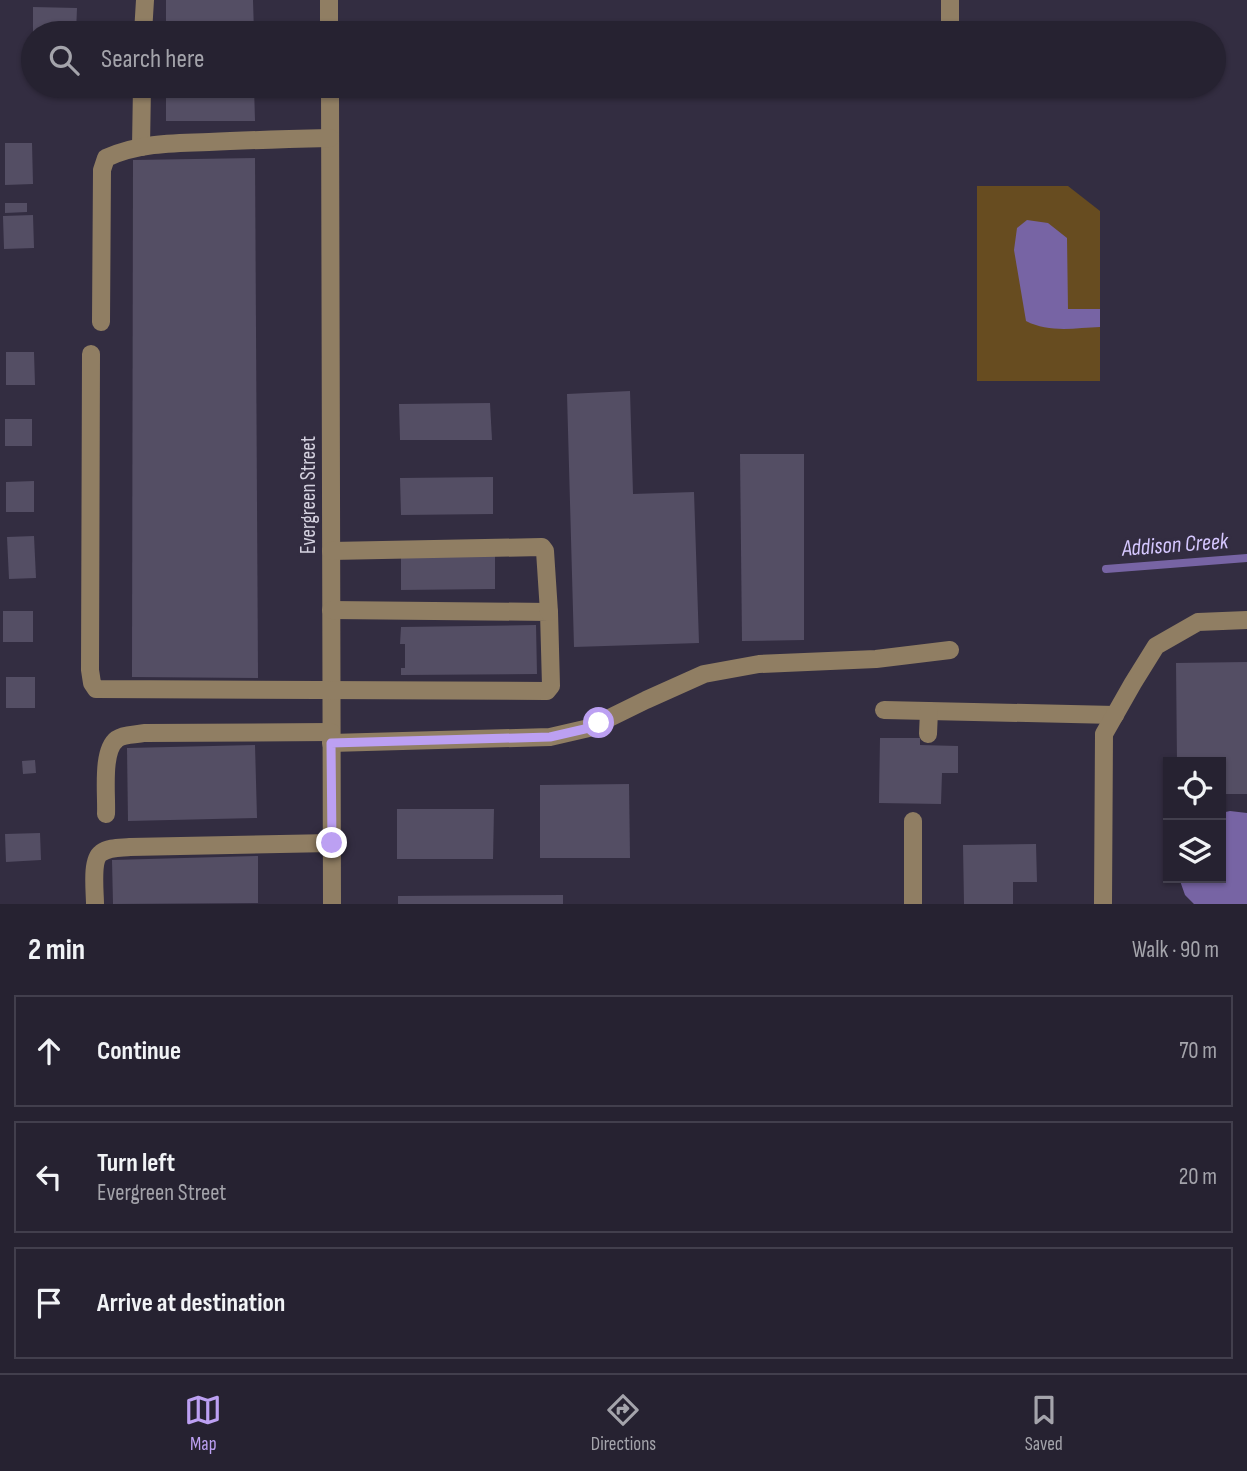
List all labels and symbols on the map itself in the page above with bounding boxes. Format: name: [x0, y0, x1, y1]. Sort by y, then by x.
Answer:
street label: Evergreen Street: [296, 436, 321, 554]
water label: Addison Creek: [1120, 527, 1231, 563]
route start: [583, 707, 614, 738]
route end: [316, 827, 347, 858]

